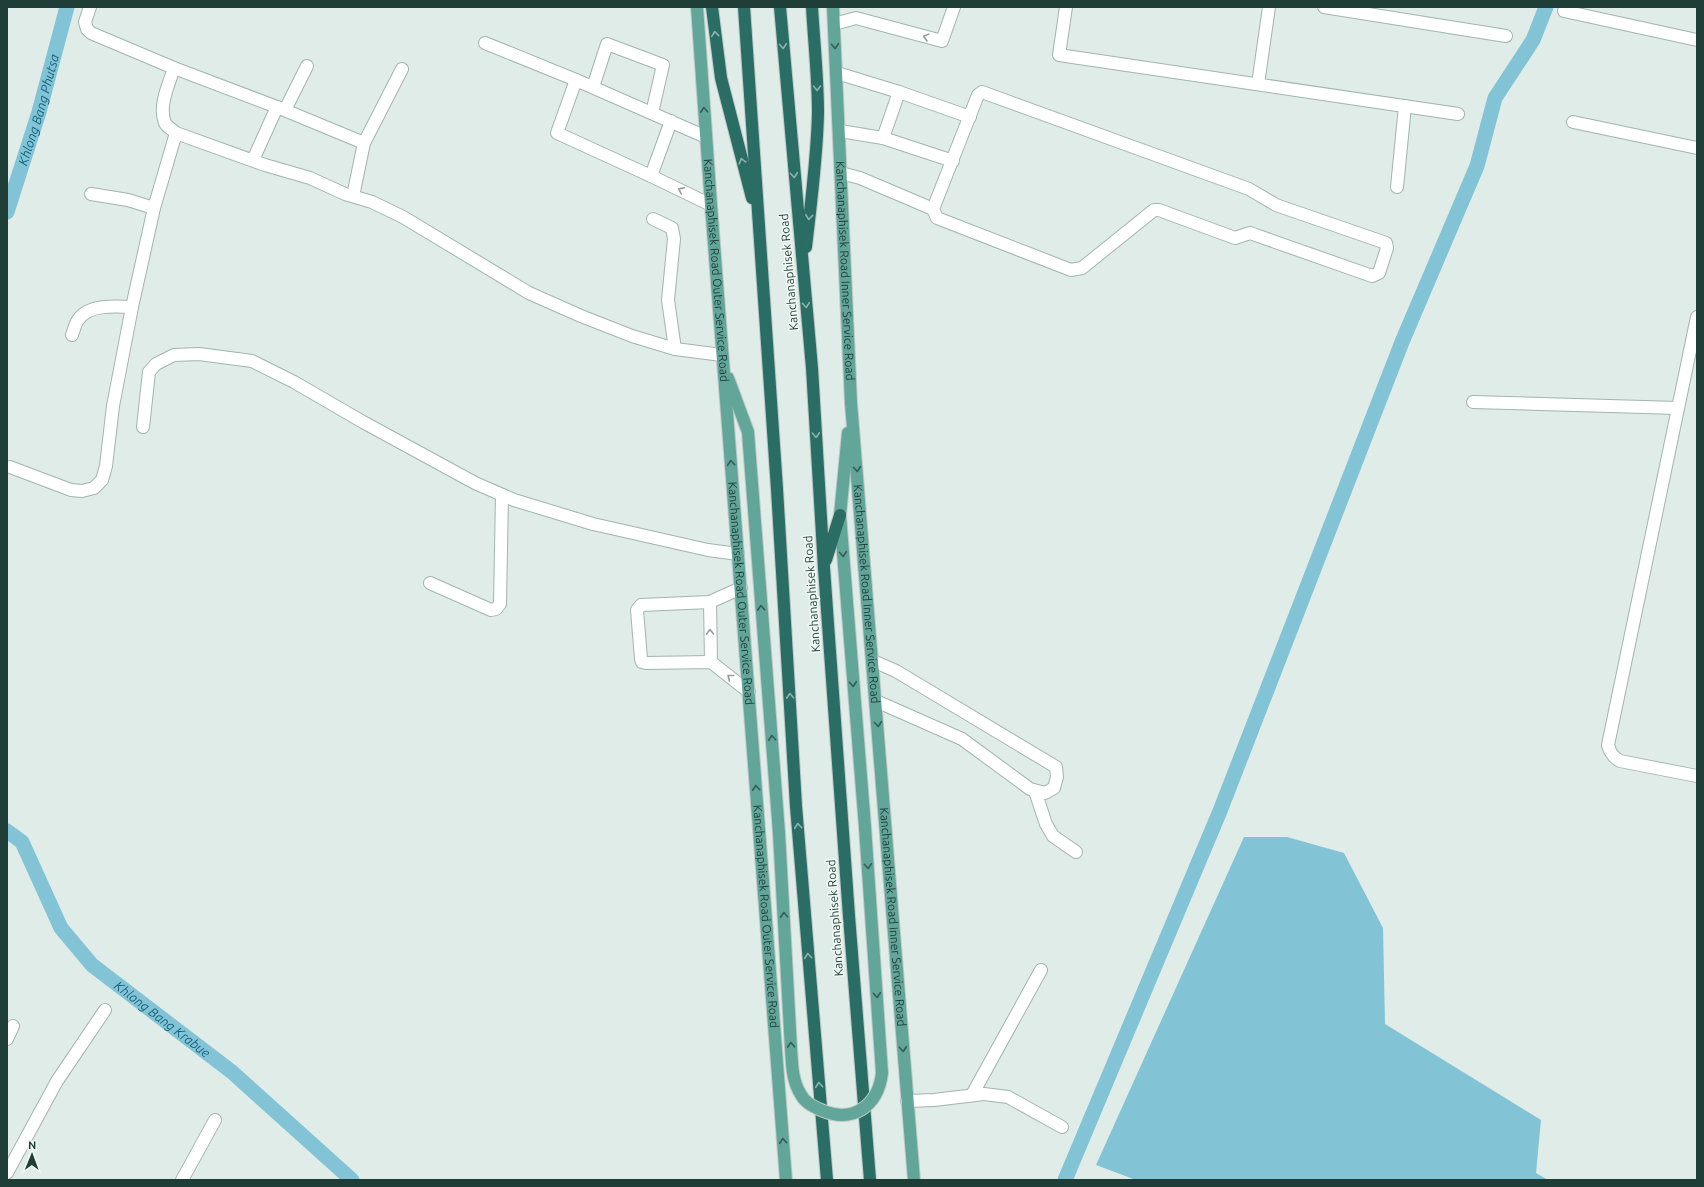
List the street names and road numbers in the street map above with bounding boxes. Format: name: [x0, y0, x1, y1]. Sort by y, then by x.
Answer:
street label: Kanchanaphisek Road Outer Service Road: [702, 158, 732, 382]
street label: Kanchanaphisek Road Inner Service Road: [834, 161, 857, 381]
street label: Kanchanaphisek Road: [777, 213, 800, 331]
street label: Kanchanaphisek Road Outer Service Road: [726, 481, 756, 705]
street label: Kanchanaphisek Road Inner Service Road: [852, 484, 882, 704]
street label: Kanchanaphisek Road: [801, 535, 822, 653]
street label: Kanchanaphisek Road Outer Service Road: [751, 804, 781, 1028]
street label: Kanchanaphisek Road Inner Service Road: [878, 807, 909, 1027]
street label: Kanchanaphisek Road: [824, 859, 845, 977]

